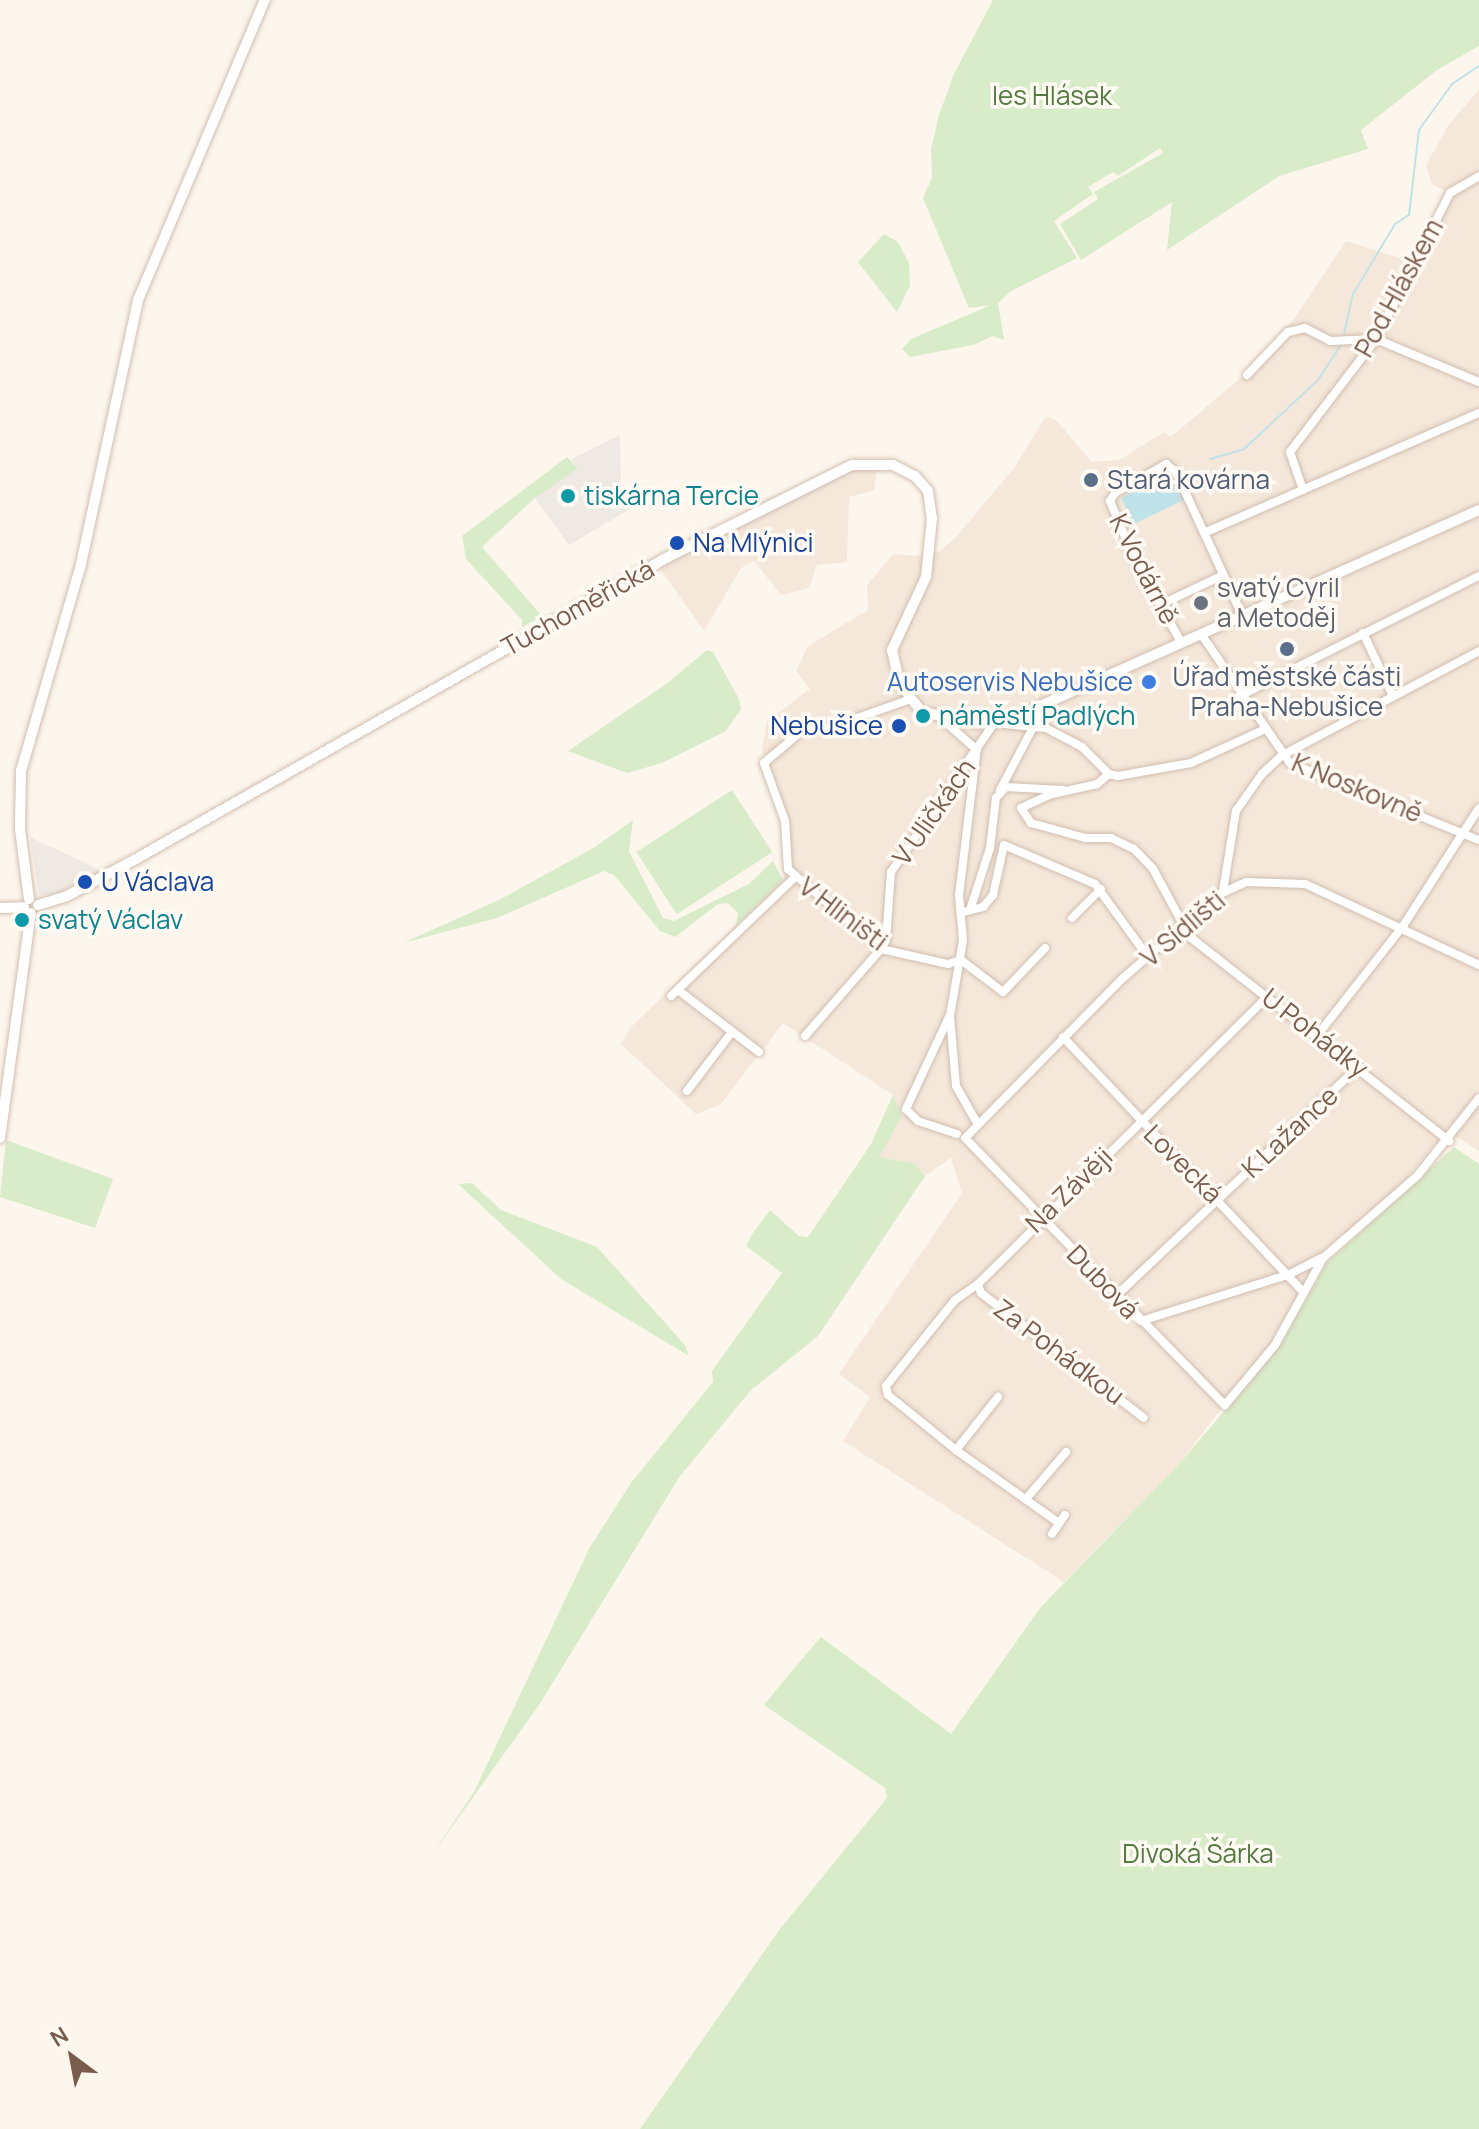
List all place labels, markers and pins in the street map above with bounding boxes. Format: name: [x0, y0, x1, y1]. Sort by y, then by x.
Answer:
place label: Stará kovárna: [1107, 464, 1270, 496]
marker: Stará kovárna: [1082, 471, 1100, 489]
place label: tiskárna Tercie: [584, 480, 759, 512]
marker: tiskárna Tercie: [559, 487, 577, 505]
place label: Na Mlýnici: [693, 527, 814, 559]
marker: Na Mlýnici: [668, 534, 686, 552]
place label: svatý Cyril a Metoděj: [1217, 572, 1340, 634]
marker: svatý Cyril a Metoděj: [1192, 594, 1210, 612]
marker: Úřad městské části Praha-Nebušice: [1278, 640, 1296, 658]
place label: Úřad městské části Praha-Nebušice: [1173, 661, 1401, 722]
place label: Autoservis Nebušice: [887, 666, 1133, 698]
marker: Autoservis Nebušice: [1140, 673, 1158, 691]
place label: náměstí Padlých: [939, 700, 1136, 732]
marker: náměstí Padlých: [914, 707, 932, 725]
place label: Nebušice: [770, 710, 883, 742]
marker: Nebušice: [890, 717, 908, 735]
place label: U Václava: [101, 866, 214, 898]
marker: U Václava: [76, 873, 94, 891]
place label: svatý Václav: [38, 904, 183, 936]
marker: svatý Václav: [13, 911, 31, 929]

